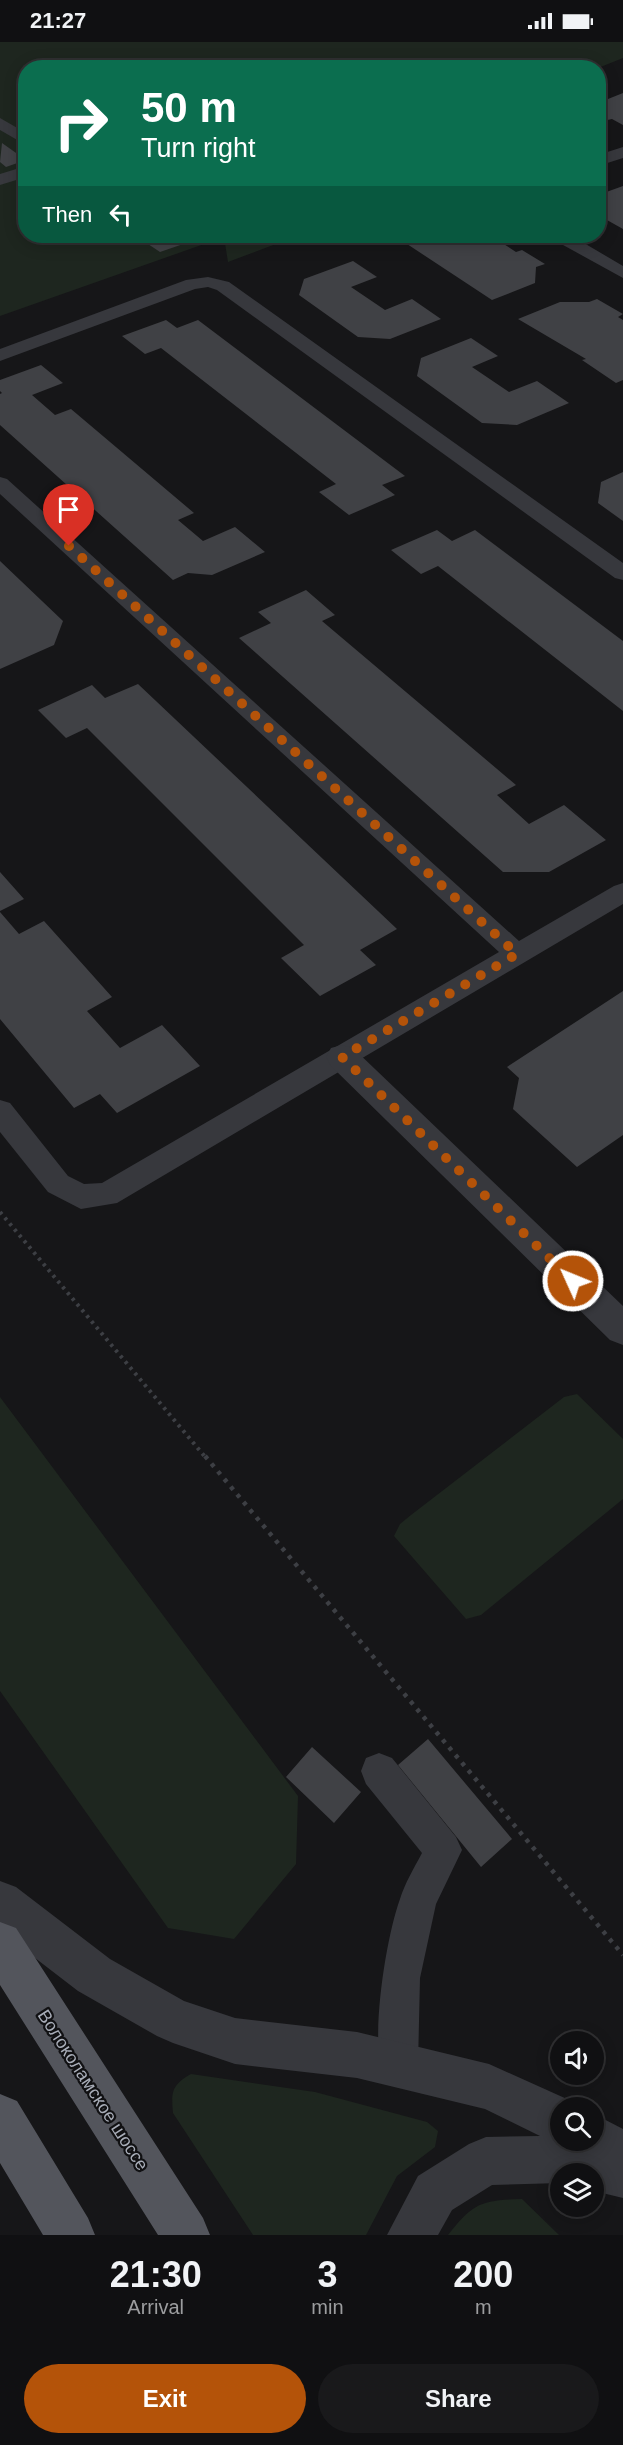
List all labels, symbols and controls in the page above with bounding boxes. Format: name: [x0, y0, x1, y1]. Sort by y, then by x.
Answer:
text: 21:27: [30, 8, 86, 33]
icon: right: [42, 84, 120, 162]
text: 50 m: [141, 84, 237, 131]
text: Turn right: [141, 133, 256, 163]
icon: left: [104, 198, 137, 231]
text: Then: [42, 202, 92, 227]
pin: [43, 484, 94, 546]
icon: arrive: [52, 493, 85, 526]
position arrow: [541, 1249, 605, 1313]
street label: Волоколамское шоссе: [34, 2006, 152, 2174]
map controls: [550, 2031, 604, 2217]
button: sound: [550, 2031, 604, 2085]
button: search: [550, 2097, 604, 2151]
button: layers: [550, 2163, 604, 2217]
text: 21:30: [110, 2254, 202, 2295]
text: 3: [317, 2254, 337, 2295]
text: 200: [453, 2254, 513, 2295]
text: Arrival: [127, 2296, 184, 2318]
text: min: [311, 2296, 344, 2318]
text: m: [475, 2296, 492, 2318]
button: Exit: [24, 2364, 306, 2433]
button: Share: [318, 2364, 599, 2433]

